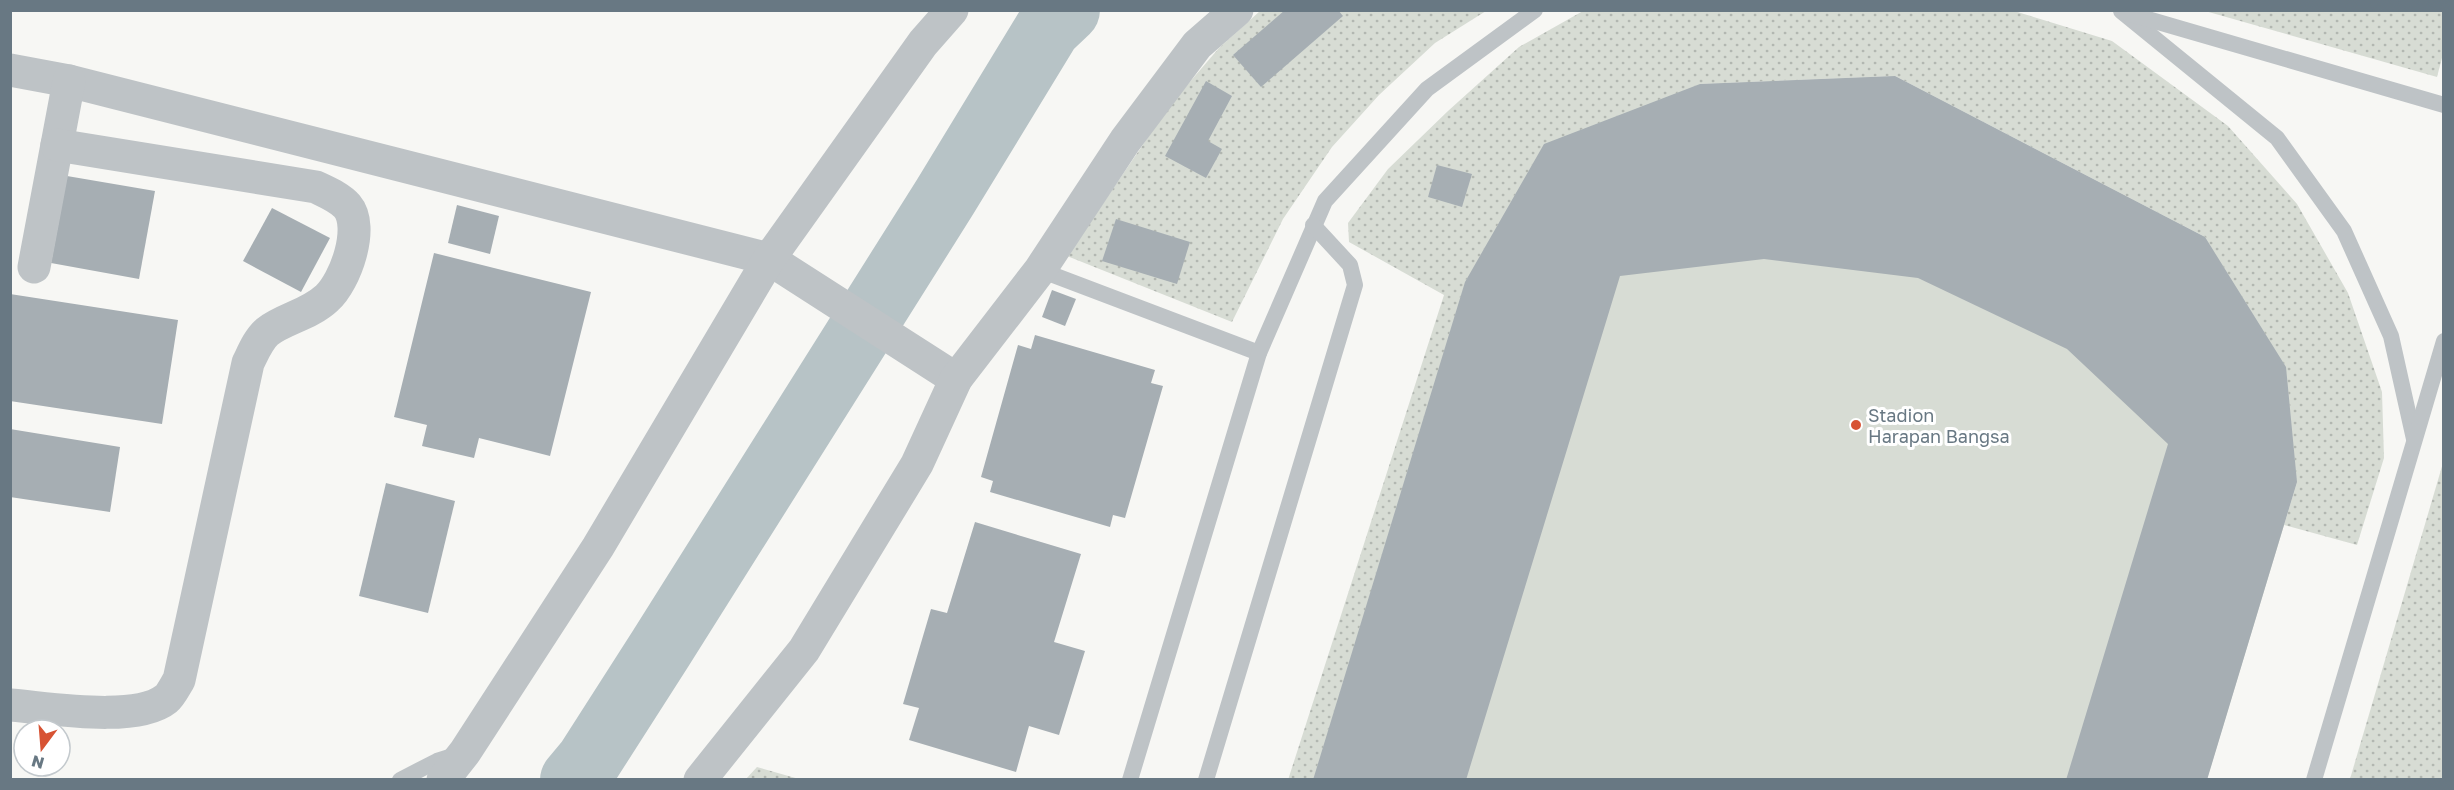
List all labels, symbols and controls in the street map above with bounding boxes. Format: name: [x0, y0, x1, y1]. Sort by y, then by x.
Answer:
place label: Stadion Harapan Bangsa: [1868, 404, 2010, 447]
marker: Stadion Harapan Bangsa: [1849, 418, 1863, 432]
north arrow: [12, 718, 72, 778]
text: N: [29, 751, 46, 774]

